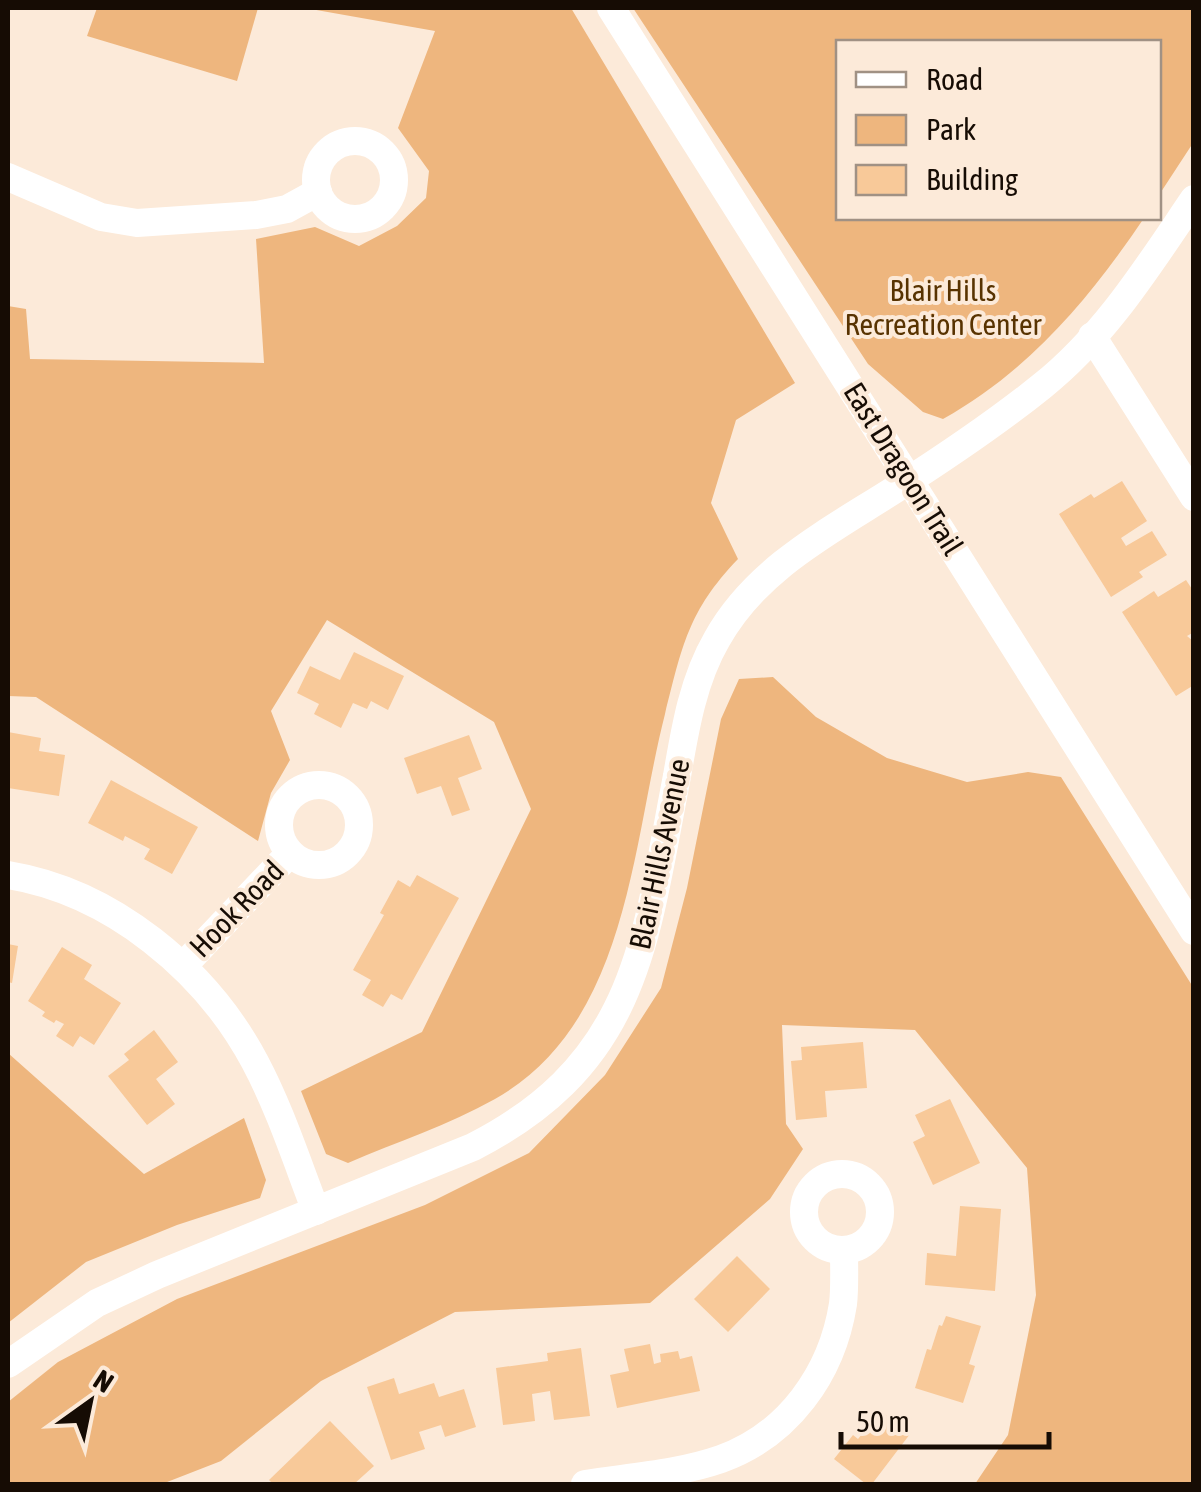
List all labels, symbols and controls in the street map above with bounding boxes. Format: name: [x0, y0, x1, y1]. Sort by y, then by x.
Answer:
legend: [836, 40, 1161, 220]
text: Road: [926, 62, 983, 96]
text: Park: [926, 112, 976, 146]
text: Building: [926, 162, 1018, 196]
park label: Blair Hills Recreation Center: [845, 273, 1043, 341]
street label: East Dragoon Trail: [837, 376, 970, 561]
street label: Blair Hills Avenue: [622, 755, 696, 952]
street label: Hook Road: [182, 853, 290, 963]
north arrow: [40, 1352, 140, 1452]
text: N: [88, 1363, 119, 1399]
scale bar: [841, 1387, 1048, 1449]
text: 50 m: [856, 1404, 910, 1438]

